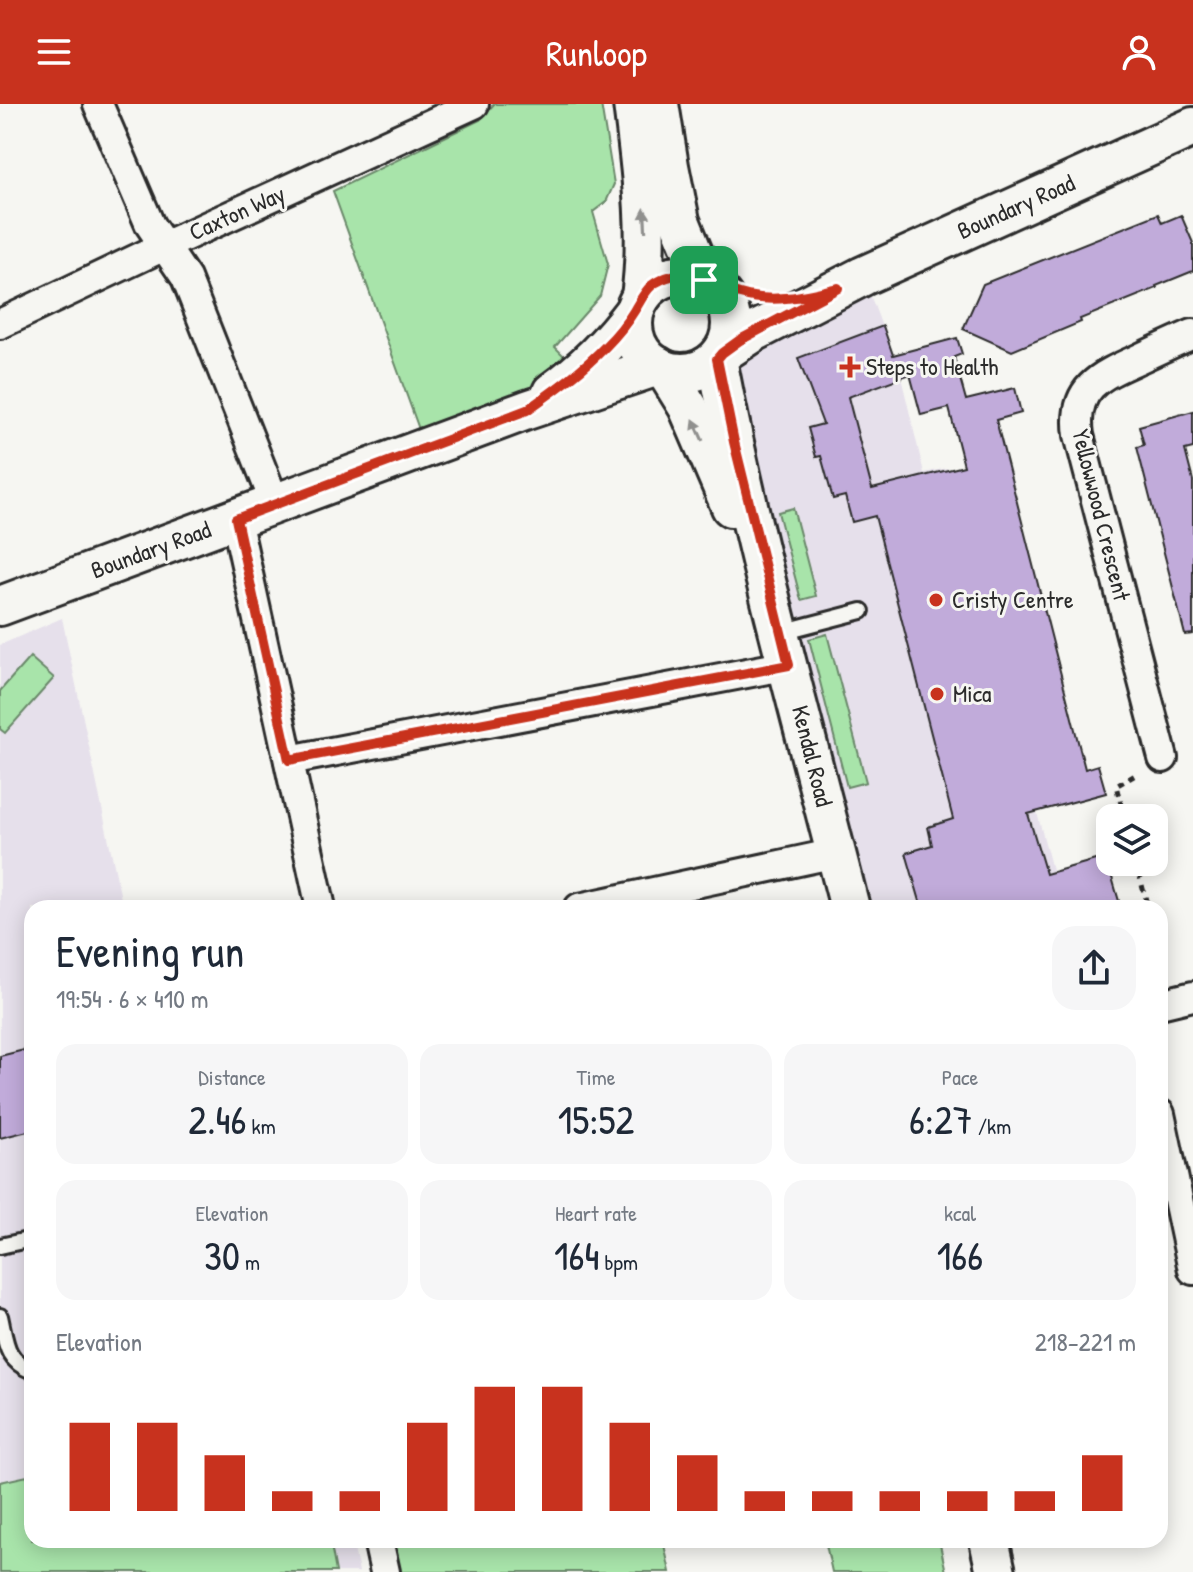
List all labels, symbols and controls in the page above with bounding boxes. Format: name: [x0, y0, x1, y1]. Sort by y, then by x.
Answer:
text: Runloop: [546, 28, 647, 77]
icon: menu: [32, 30, 76, 74]
icon: person: [1117, 30, 1161, 74]
street label: Boundary Road: [952, 166, 1079, 246]
street label: Caxton Way: [184, 177, 290, 247]
one-way arrow: [638, 207, 651, 232]
pin: [670, 246, 738, 314]
icon: arrive: [682, 258, 726, 302]
place label: Steps to Health: [866, 350, 998, 382]
marker: Steps to Health: [841, 358, 859, 376]
one-way arrow: [691, 418, 705, 442]
street label: Yellowwood Crescent: [1065, 426, 1139, 605]
street label: Boundary Road: [86, 513, 215, 586]
place label: Cristy Centre: [952, 583, 1074, 615]
marker: Cristy Centre: [927, 591, 945, 609]
place label: Mica: [953, 677, 991, 709]
marker: Mica: [928, 685, 946, 703]
street label: Kendal Road: [785, 702, 841, 810]
map controls: [1096, 804, 1168, 876]
button: layers: [1096, 804, 1168, 876]
text: Evening run: [56, 921, 244, 981]
button: share: [1052, 926, 1136, 1010]
text: 19:54 · 6 × 410 m: [56, 981, 209, 1016]
text: Distance: [198, 1062, 266, 1092]
text: Time: [577, 1062, 615, 1092]
text: Pace: [942, 1062, 978, 1092]
text: 2.46: [188, 1092, 247, 1146]
text: 15:52: [558, 1092, 634, 1146]
text: 6:27: [909, 1092, 973, 1146]
text: km: [247, 1111, 276, 1141]
text: /km: [973, 1111, 1011, 1141]
text: Elevation: [195, 1198, 269, 1228]
text: Heart rate: [555, 1198, 637, 1228]
text: kcal: [944, 1198, 976, 1228]
text: 30: [204, 1228, 240, 1282]
text: 164: [554, 1228, 599, 1282]
text: 166: [937, 1228, 983, 1282]
text: m: [240, 1247, 260, 1277]
text: bpm: [599, 1247, 638, 1277]
text: Elevation: [56, 1324, 142, 1359]
text: 218–221 m: [1035, 1324, 1136, 1359]

